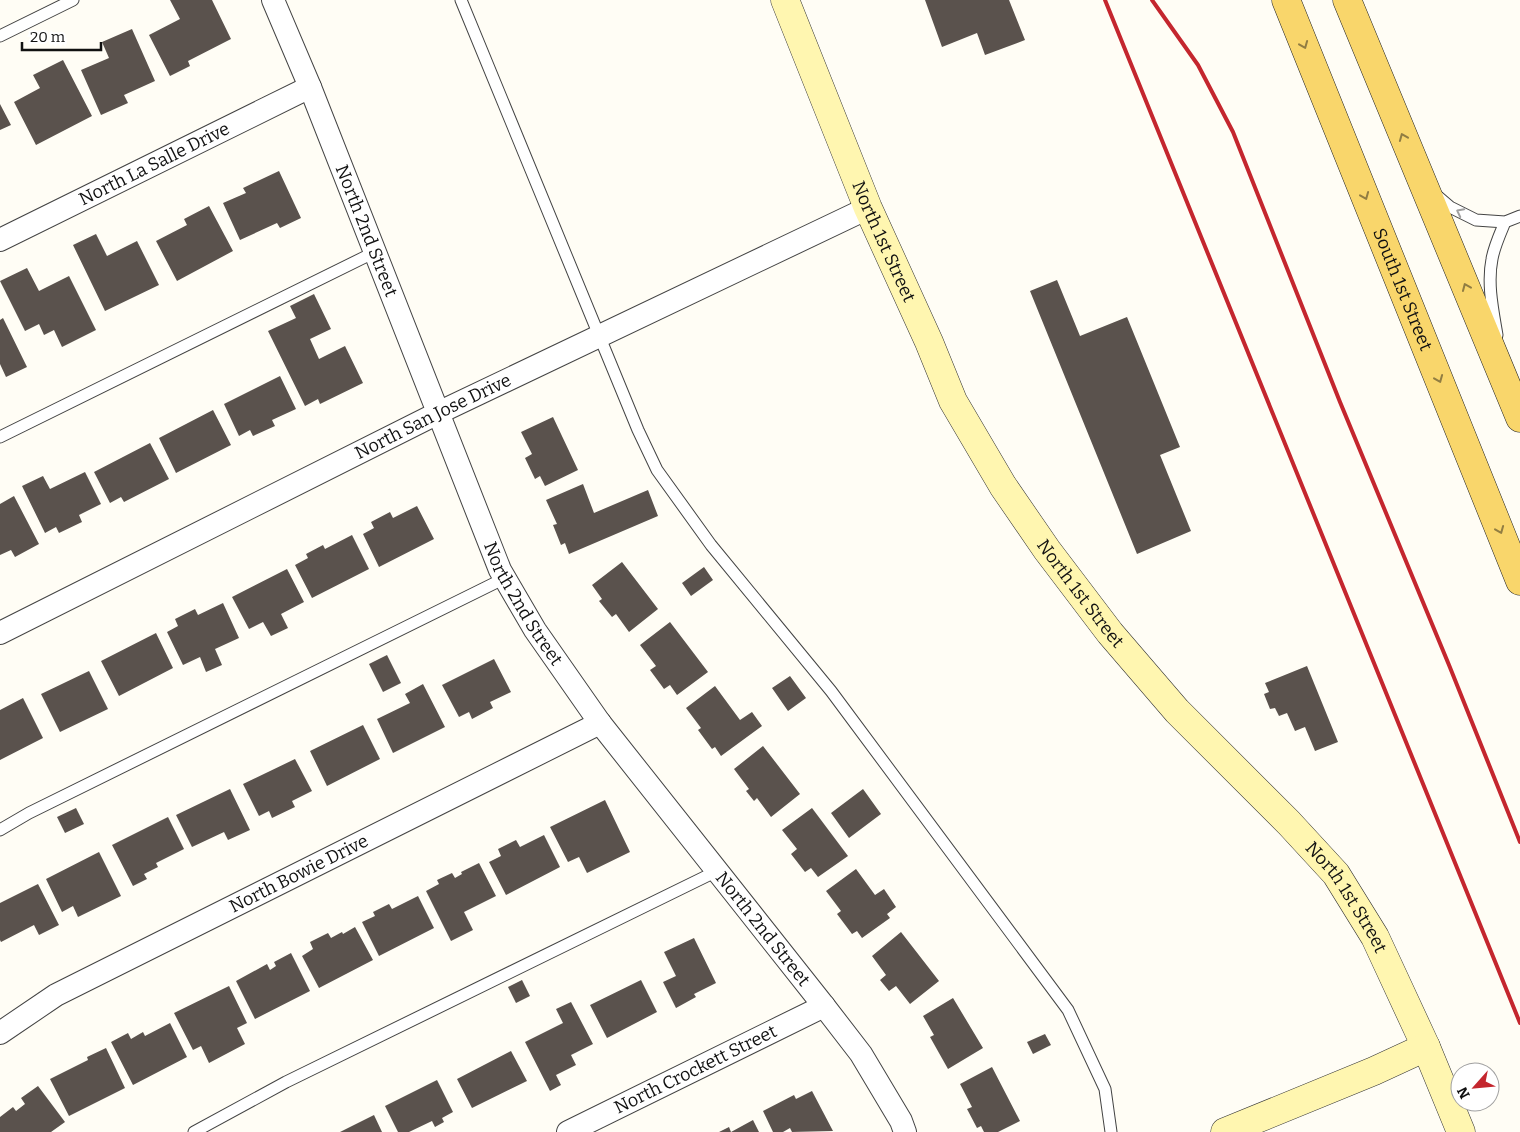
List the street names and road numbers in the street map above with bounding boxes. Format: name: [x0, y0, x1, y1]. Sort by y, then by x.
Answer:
street label: North La Salle Drive: [75, 117, 233, 210]
street label: North 2nd Street: [331, 162, 403, 300]
street label: North 1st Street: [847, 178, 921, 306]
street label: South 1st Street: [1368, 225, 1437, 354]
street label: North San Jose Drive: [351, 369, 514, 464]
street label: North 1st Street: [1032, 535, 1129, 653]
street label: North 2nd Street: [479, 539, 568, 670]
street label: North Bowie Drive: [226, 830, 372, 918]
street label: North 1st Street: [1301, 837, 1392, 957]
street label: North 2nd Street: [711, 867, 815, 991]
street label: North Crockett Street: [611, 1020, 781, 1119]

